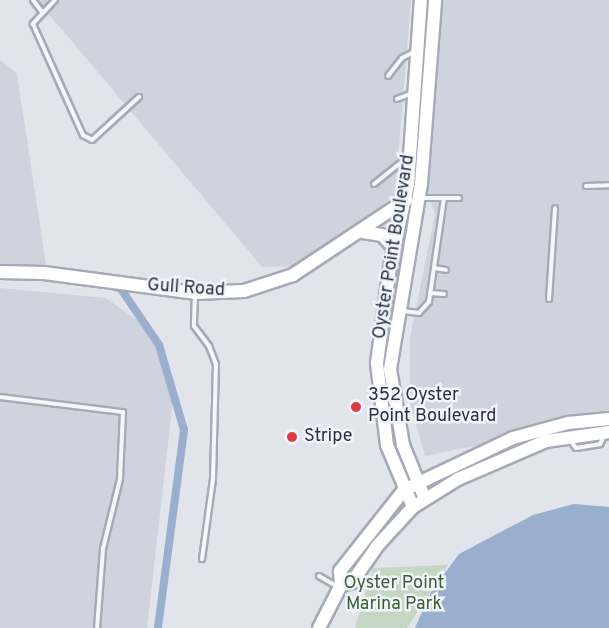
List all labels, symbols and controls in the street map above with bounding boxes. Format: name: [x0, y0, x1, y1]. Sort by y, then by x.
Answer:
street label: Oyster Point Boulevard: [370, 153, 420, 341]
street label: Gull Road: [146, 276, 226, 302]
place label: 352 Oyster Point Boulevard: [368, 386, 496, 428]
marker: 352 Oyster Point Boulevard: [349, 400, 363, 414]
place label: Stripe: [304, 426, 352, 448]
marker: Stripe: [285, 430, 299, 444]
park label: Oyster Point Marina Park: [344, 574, 444, 616]

